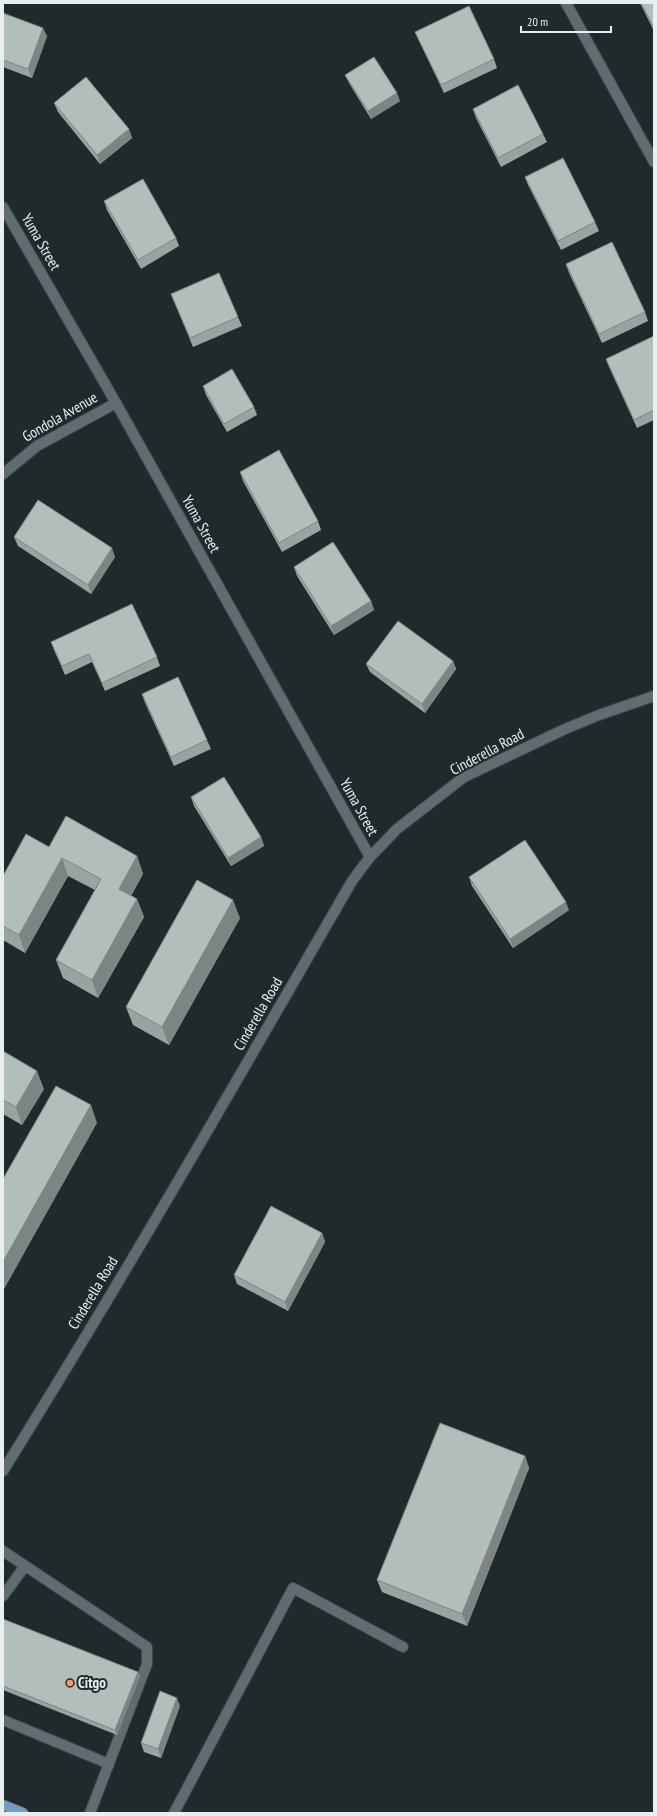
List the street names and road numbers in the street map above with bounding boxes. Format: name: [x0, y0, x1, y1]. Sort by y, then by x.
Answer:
street label: Yuma Street: [18, 210, 65, 274]
street label: Gondola Avenue: [19, 387, 101, 446]
street label: Yuma Street: [178, 492, 225, 556]
street label: Cinderella Road: [446, 724, 527, 779]
street label: Yuma Street: [336, 775, 383, 839]
street label: Cinderella Road: [229, 974, 286, 1054]
street label: Cinderella Road: [63, 1253, 122, 1333]

